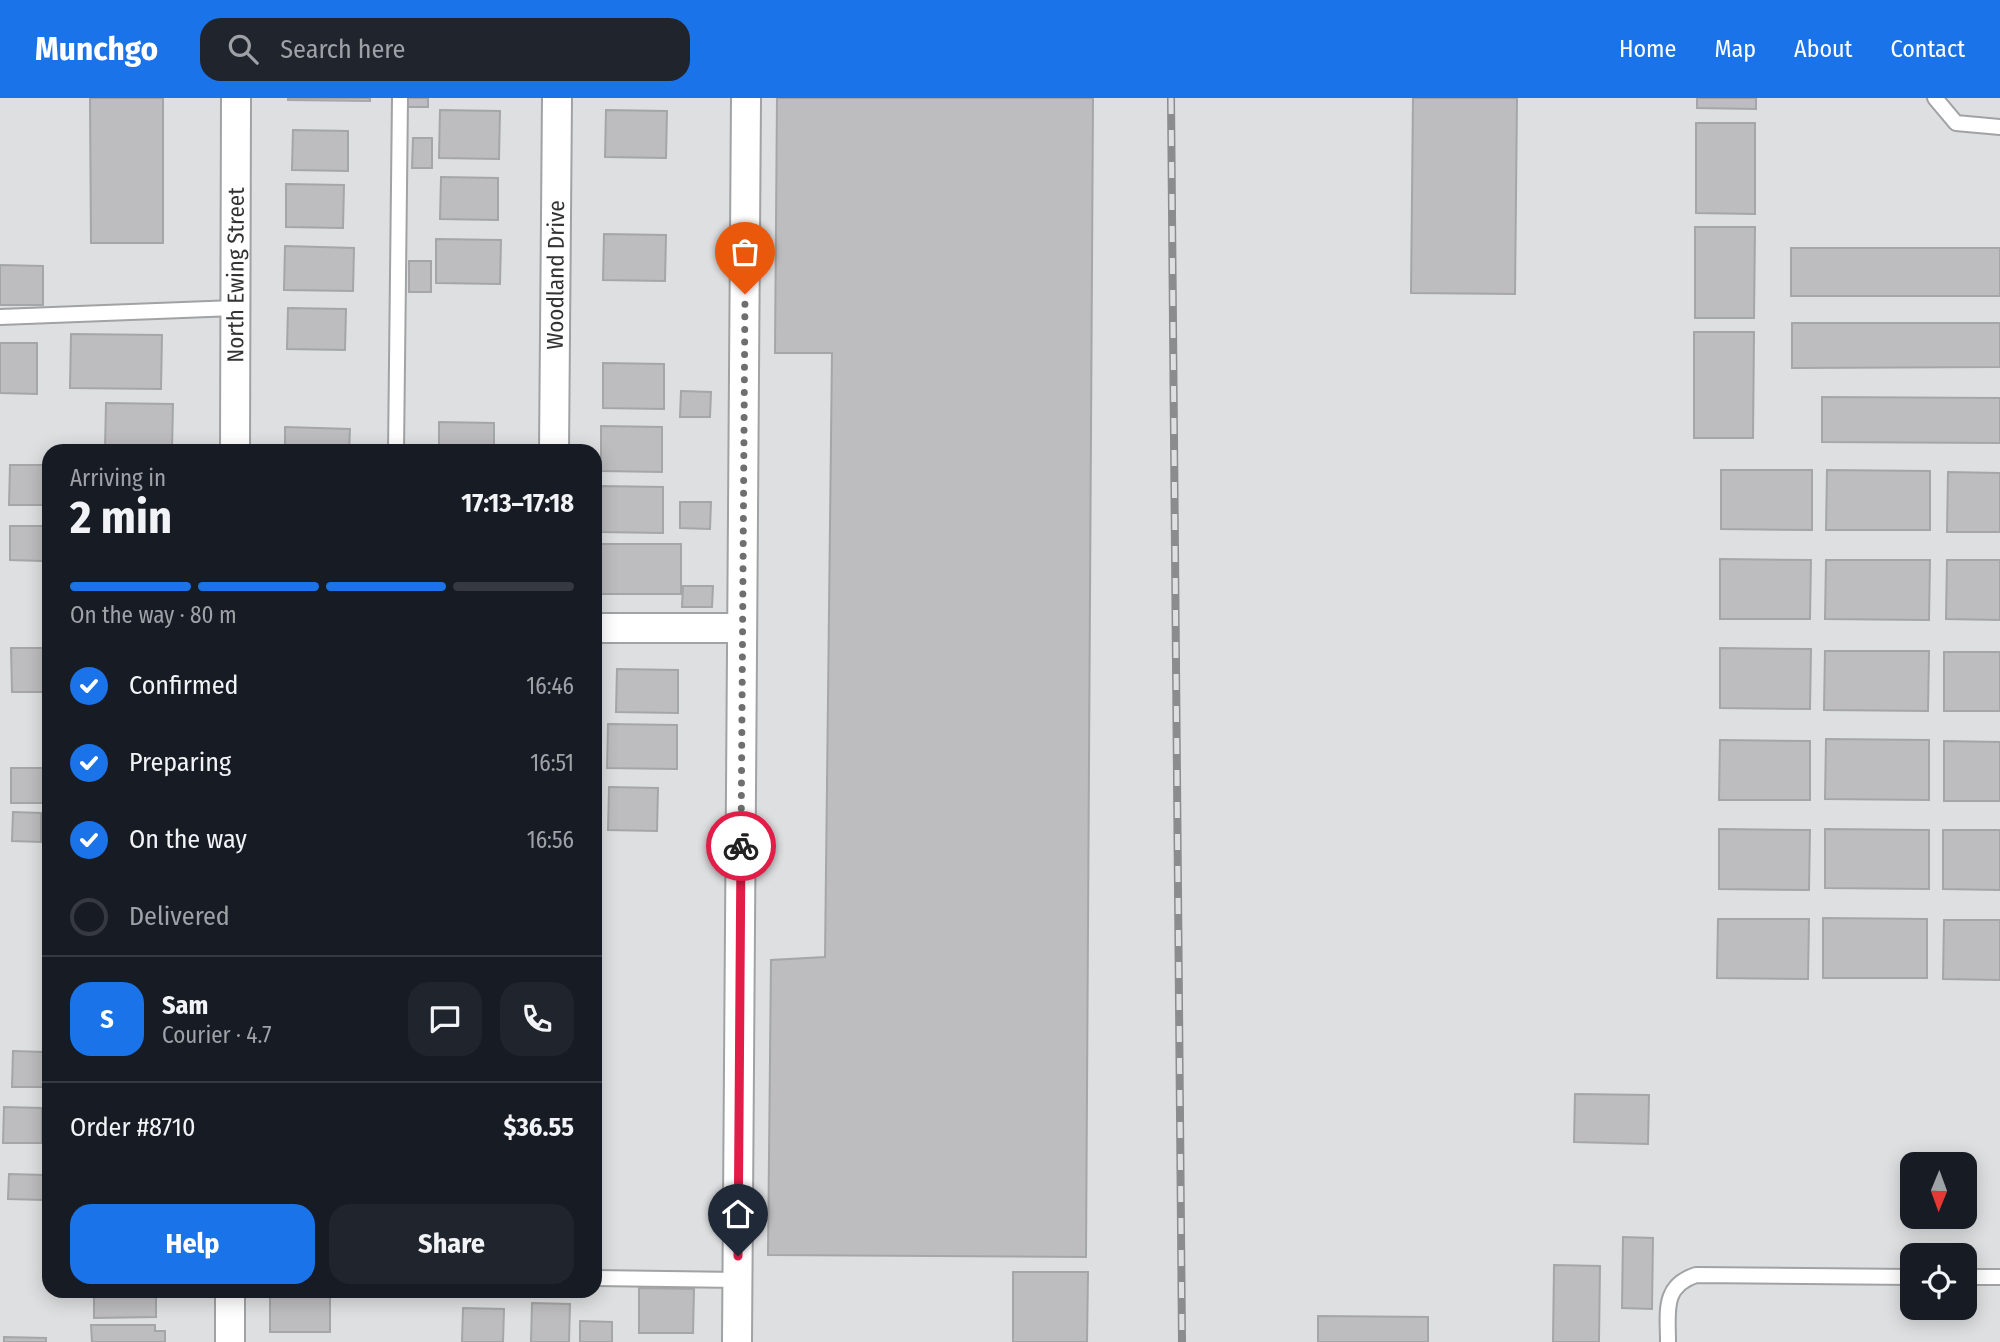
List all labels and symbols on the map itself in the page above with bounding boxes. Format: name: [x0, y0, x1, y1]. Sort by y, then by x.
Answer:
street label: North Ewing Street: [221, 187, 250, 363]
street label: Woodland Drive: [541, 200, 570, 350]
pin: [715, 222, 775, 294]
courier: [706, 811, 776, 881]
north arrow: [1900, 1152, 1978, 1228]
pin: [708, 1184, 768, 1256]

